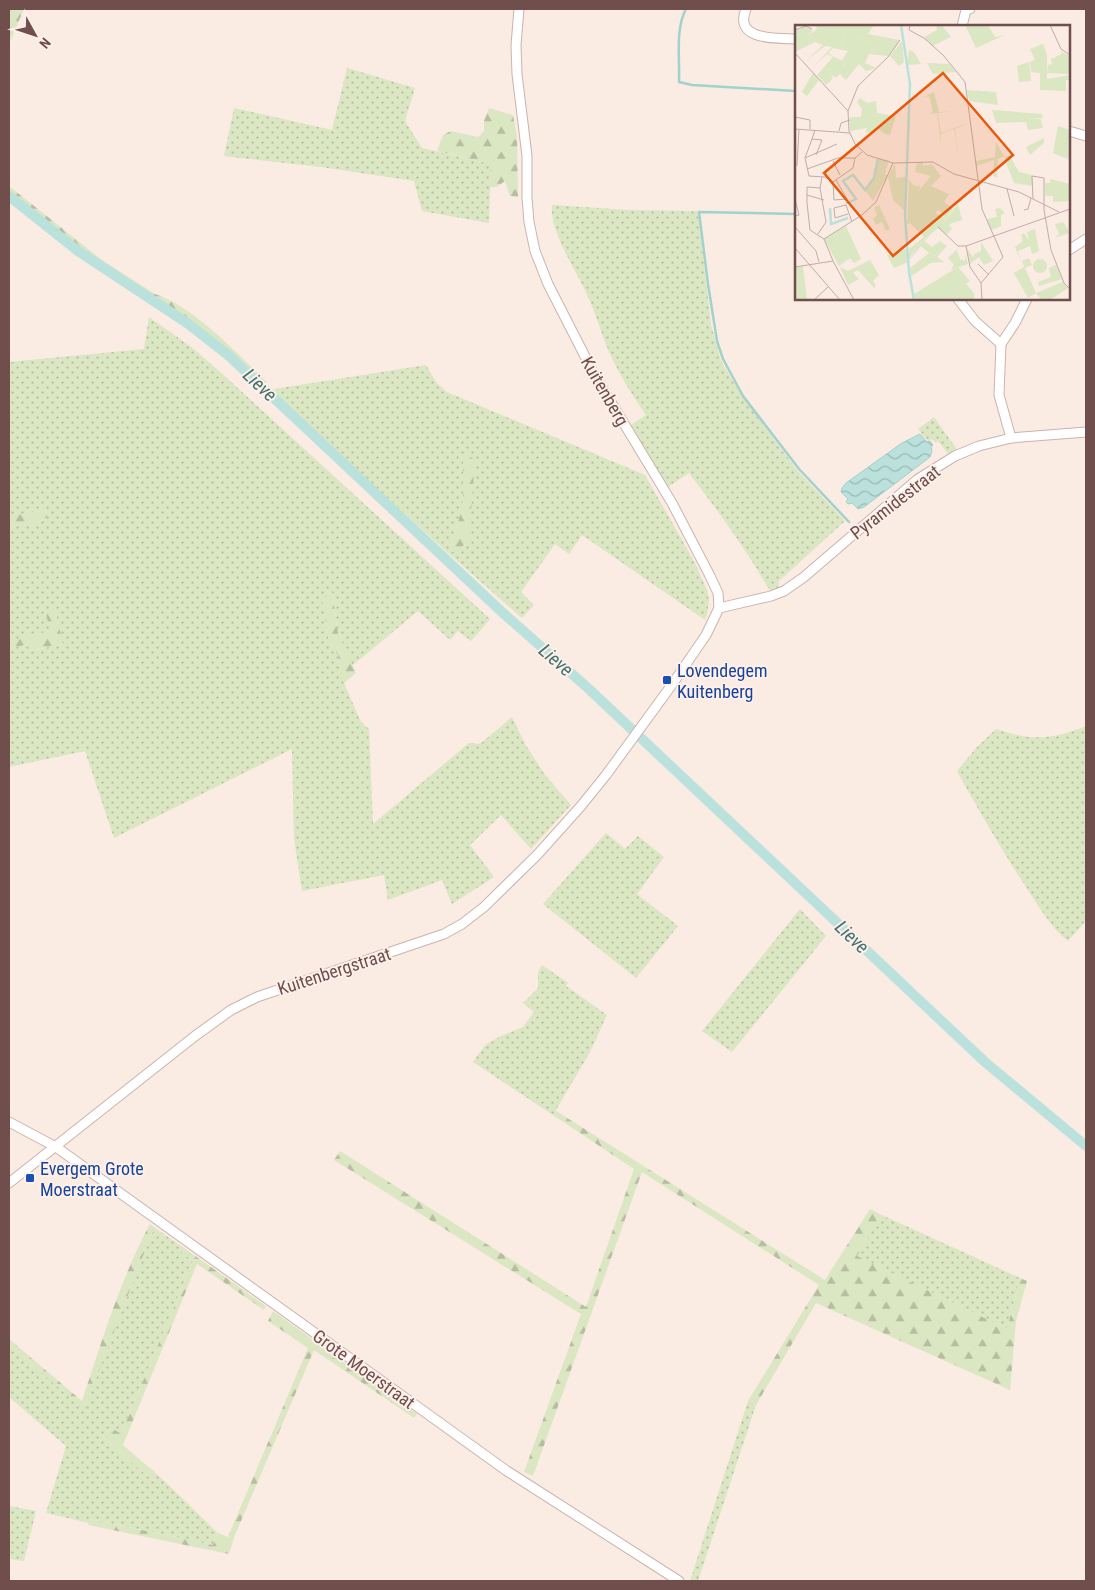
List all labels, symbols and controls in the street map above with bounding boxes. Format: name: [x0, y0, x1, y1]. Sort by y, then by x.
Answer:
north arrow: [10, 10, 60, 60]
inset map: [795, 25, 1070, 300]
text: N: [36, 35, 54, 52]
street label: Kuitenberg: [577, 353, 633, 429]
water label: Lieve: [238, 364, 282, 406]
street label: Pyramidestraat: [846, 461, 944, 543]
water label: Lieve: [534, 639, 578, 681]
place label: Lovendegem Kuitenberg: [677, 660, 767, 702]
marker: Lovendegem Kuitenberg: [661, 674, 673, 686]
water label: Lieve: [830, 916, 874, 958]
street label: Kuitenbergstraat: [275, 943, 393, 999]
place label: Evergem Grote Moerstraat: [40, 1158, 144, 1200]
marker: Evergem Grote Moerstraat: [24, 1172, 36, 1184]
street label: Grote Moerstraat: [309, 1325, 419, 1413]

